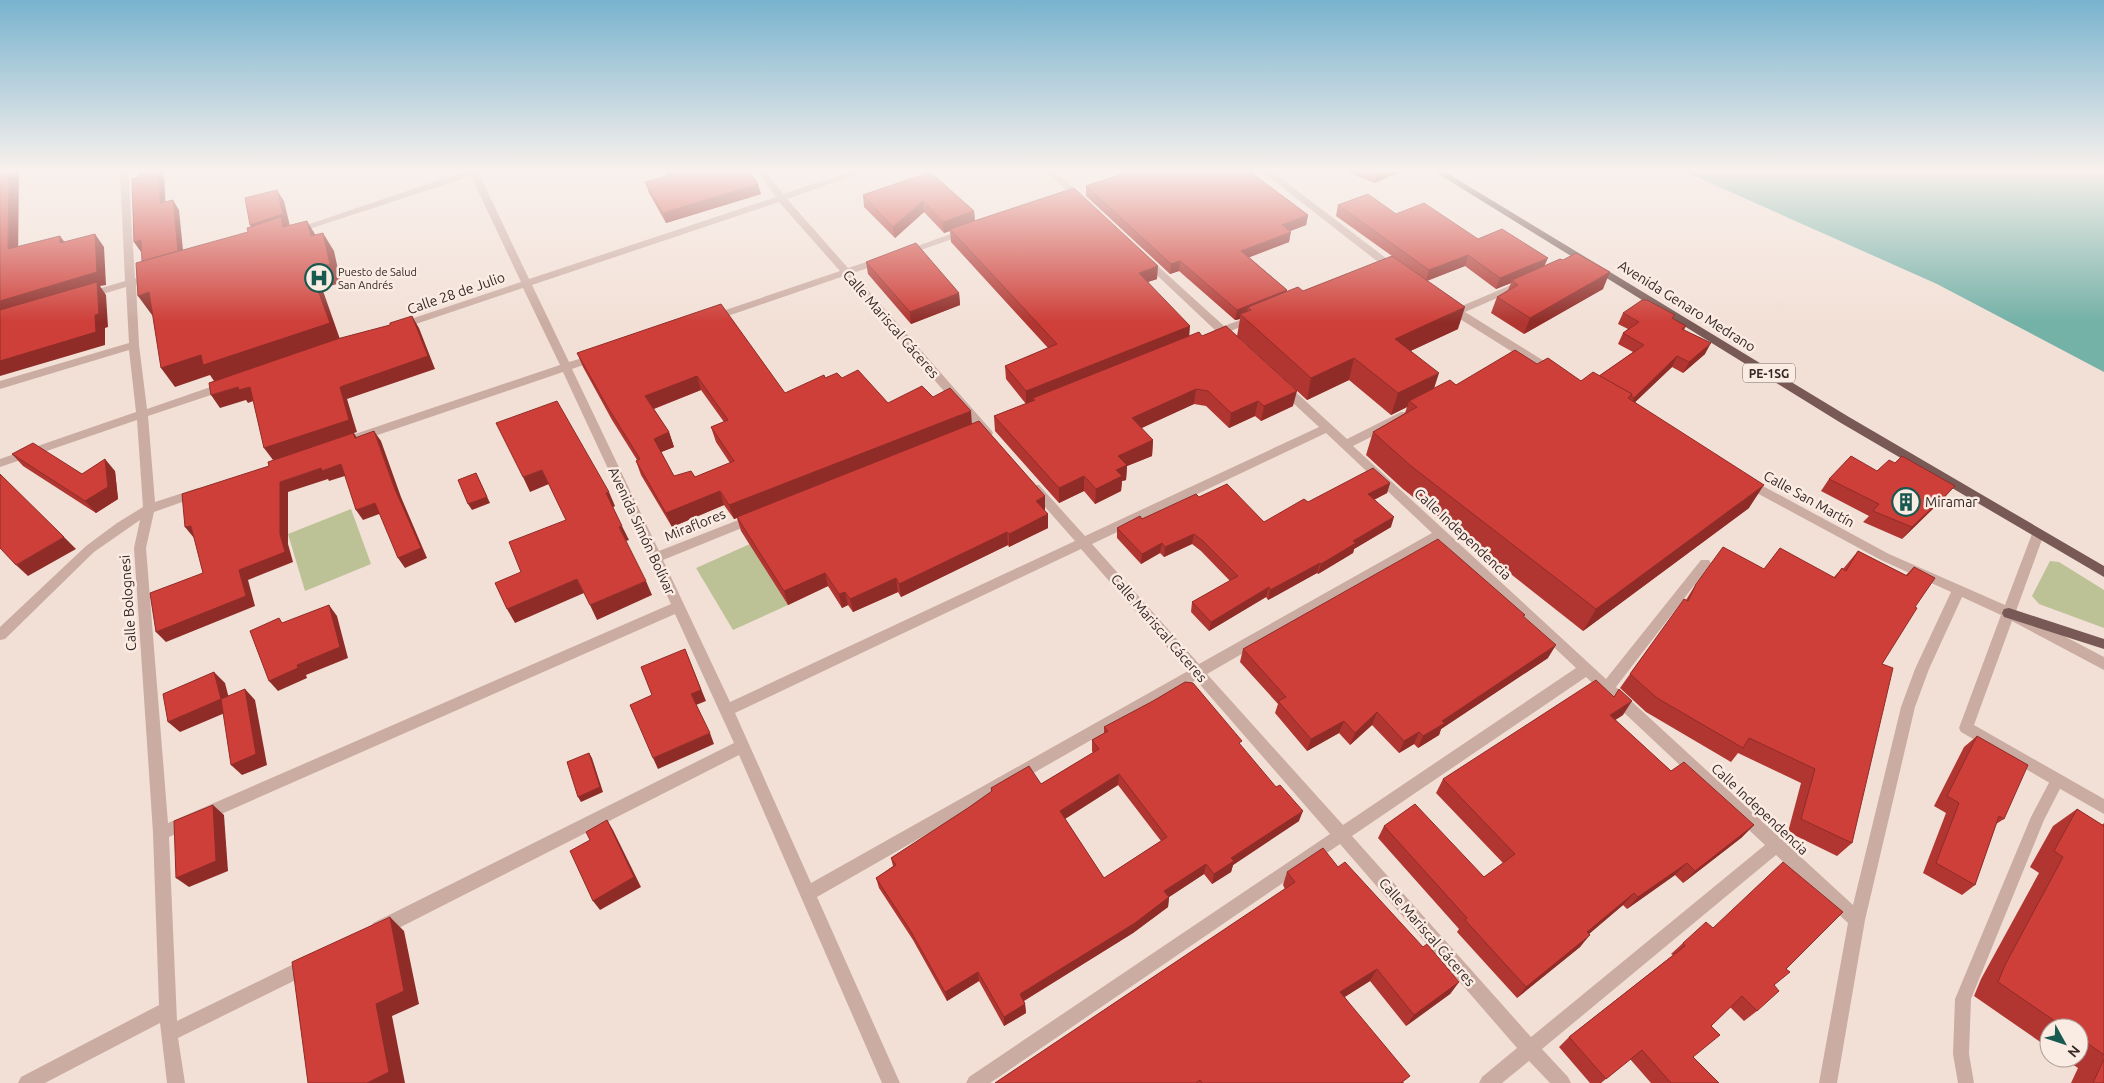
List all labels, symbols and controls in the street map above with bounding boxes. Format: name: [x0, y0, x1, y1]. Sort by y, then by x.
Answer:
street label: Avenida Genaro Medrano: [1615, 257, 1759, 355]
hospital icon: Puesto de Salud San Andrés: [304, 263, 334, 293]
place label: Puesto de Salud San Andrés: [338, 266, 417, 291]
street label: Calle Mariscal Cáceres: [840, 267, 942, 381]
street label: Calle 28 de Julio: [405, 269, 507, 317]
road number: PE-1SG: [1743, 363, 1795, 382]
street label: Avenida Simón Bolívar: [605, 465, 679, 598]
street label: Calle San Martín: [1761, 467, 1857, 531]
street label: Calle Independencia: [1411, 485, 1515, 583]
building icon: Miramar: [1891, 487, 1921, 517]
place label: Miramar: [1925, 494, 1978, 510]
street label: Miraflores: [662, 506, 728, 544]
street label: Calle Bolognesi: [117, 554, 139, 652]
street label: Calle Mariscal Cáceres: [1108, 571, 1210, 685]
street label: Calle Independencia: [1708, 760, 1812, 858]
street label: Calle Mariscal Cáceres: [1376, 875, 1478, 989]
north arrow: [2039, 1018, 2089, 1068]
text: N: [2064, 1042, 2083, 1061]

